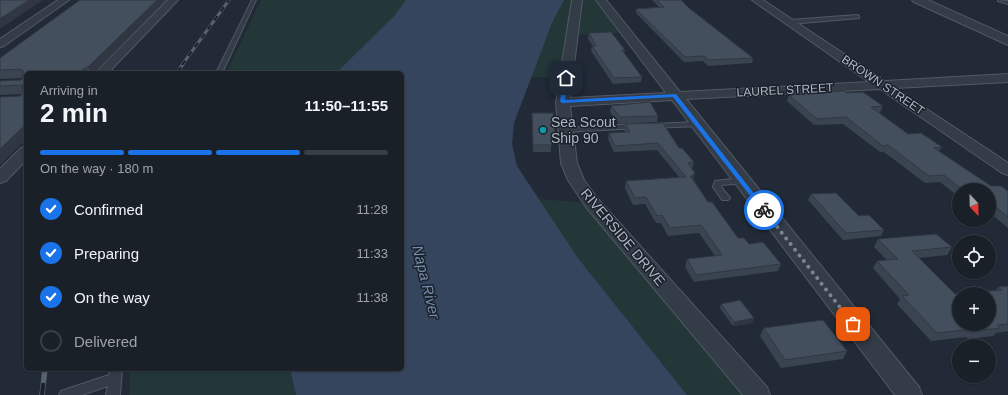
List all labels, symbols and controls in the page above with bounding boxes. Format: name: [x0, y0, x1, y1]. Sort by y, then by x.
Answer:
street label: BROWN STREET: [839, 52, 928, 118]
pin: [549, 61, 583, 95]
icon: home: [555, 67, 577, 89]
street label: LAUREL STREET: [736, 80, 834, 100]
text: Arriving in: [40, 83, 98, 98]
text: 11:50–11:55: [305, 97, 388, 114]
text: 2 min: [40, 98, 108, 128]
place label: Sea Scout Ship 90: [551, 114, 616, 146]
marker: Sea Scout Ship 90: [538, 125, 548, 135]
text: On the way · 180 m: [40, 161, 153, 176]
north arrow: [952, 183, 996, 227]
map controls: [952, 183, 996, 383]
street label: RIVERSIDE DRIVE: [578, 185, 668, 289]
courier: [744, 190, 784, 230]
icon: check: [40, 198, 62, 220]
icon: bike: [753, 199, 775, 221]
text: Confirmed: [74, 201, 143, 218]
text: 11:28: [356, 202, 388, 217]
button: locate: [952, 235, 996, 279]
icon: check: [40, 242, 62, 264]
water label: Napa River: [409, 243, 444, 321]
text: Preparing: [74, 245, 139, 262]
text: 11:33: [356, 246, 388, 261]
icon: check: [40, 286, 62, 308]
button: +: [952, 287, 996, 331]
text: On the way: [74, 289, 150, 306]
text: 11:38: [356, 290, 388, 305]
pin: [836, 307, 870, 341]
icon: bag: [842, 313, 864, 335]
text: Delivered: [74, 333, 137, 350]
button: −: [952, 339, 996, 383]

